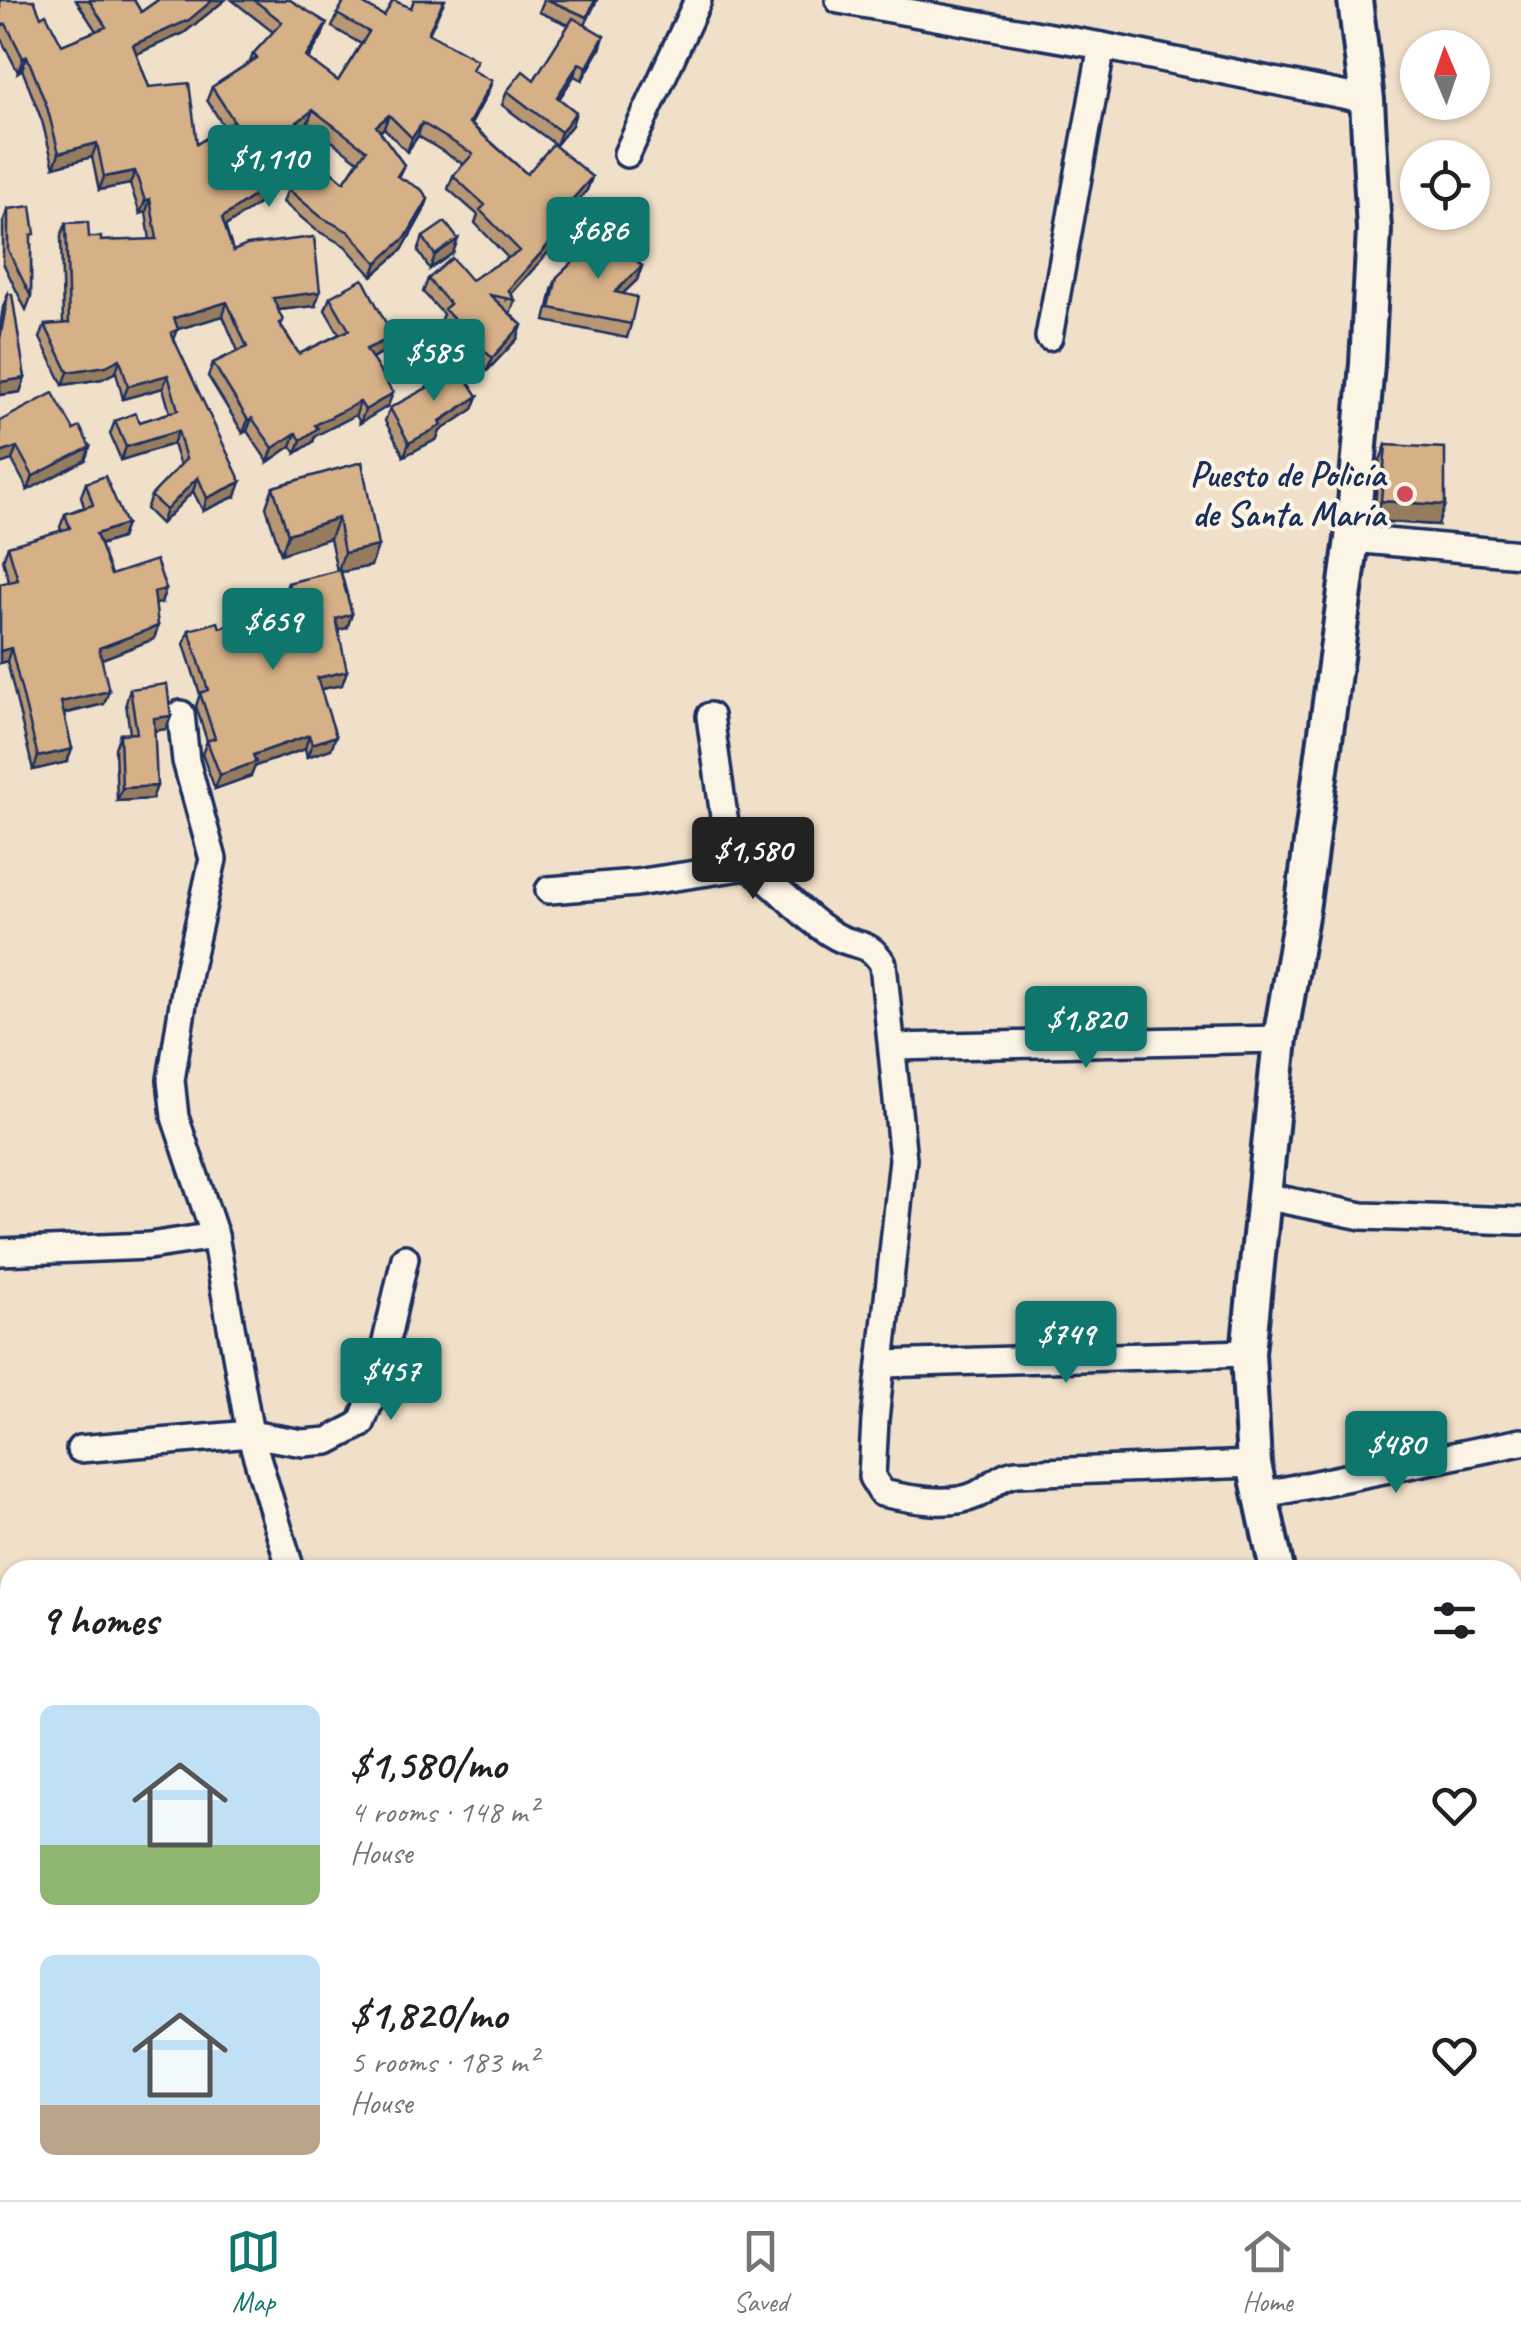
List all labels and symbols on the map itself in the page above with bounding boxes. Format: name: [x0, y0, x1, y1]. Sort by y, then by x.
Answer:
north arrow: [1400, 30, 1490, 120]
pin: $1,110: [188, 125, 350, 210]
pin: $686: [539, 197, 657, 282]
pin: $585: [375, 319, 493, 404]
place label: Puesto de Policía de Santa María: [1190, 452, 1388, 537]
marker: Puesto de Policía de Santa María: [1394, 483, 1416, 505]
pin: $659: [214, 588, 332, 673]
pin: $1,580: [672, 817, 834, 902]
pin: $1,820: [1005, 986, 1167, 1071]
pin: $749: [1007, 1301, 1125, 1386]
pin: $457: [332, 1338, 450, 1423]
pin: $480: [1337, 1411, 1455, 1496]

